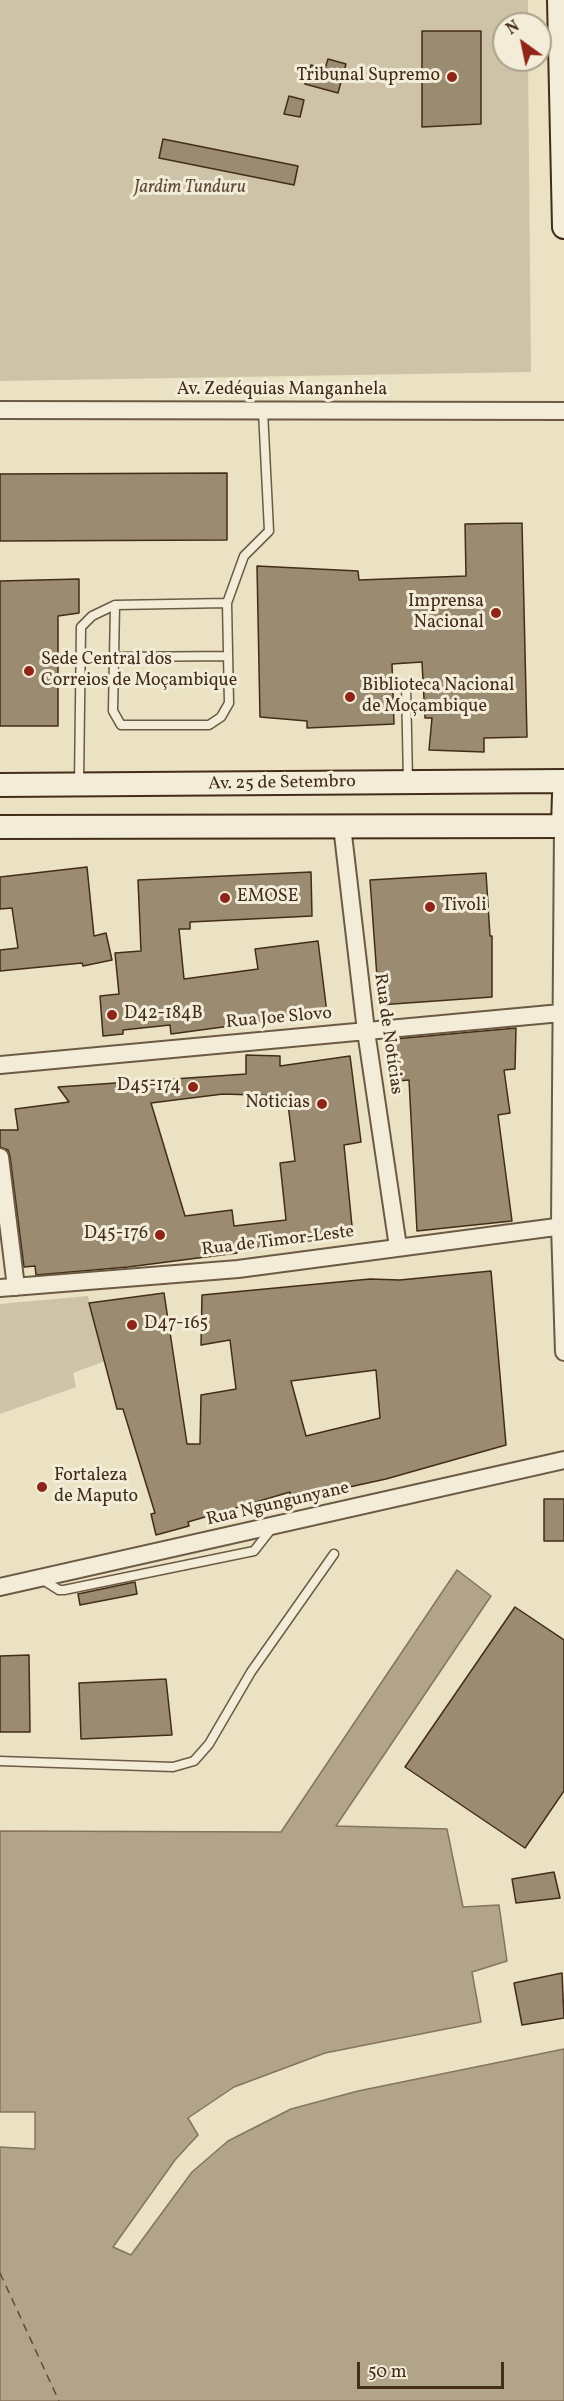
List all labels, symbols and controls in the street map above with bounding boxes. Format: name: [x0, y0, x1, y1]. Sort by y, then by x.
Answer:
north arrow: [492, 12, 552, 72]
text: N: [502, 16, 524, 41]
place label: Tribunal Supremo: [297, 66, 440, 88]
marker: Tribunal Supremo: [445, 70, 459, 84]
park label: Jardim Tunduru: [134, 178, 246, 200]
street label: Av. Zedéquias Manganhela: [177, 380, 387, 402]
place label: Imprensa Nacional: [408, 592, 484, 634]
marker: Imprensa Nacional: [489, 606, 503, 620]
place label: Sede Central dos Correios de Moçambique: [41, 650, 237, 692]
marker: Sede Central dos Correios de Moçambique: [22, 664, 36, 678]
place label: Biblioteca Nacional de Moçambique: [362, 676, 514, 718]
marker: Biblioteca Nacional de Moçambique: [343, 690, 357, 704]
street label: Av. 25 de Setembro: [208, 772, 356, 796]
place label: EMOSE: [237, 887, 298, 909]
marker: EMOSE: [218, 891, 232, 905]
place label: Tivoli: [442, 896, 487, 918]
marker: Tivoli: [423, 900, 437, 914]
street label: Rua de Notícias: [368, 972, 406, 1096]
place label: D42-184B: [124, 1004, 203, 1026]
street label: Rua Joe Slovo: [225, 1004, 333, 1034]
marker: D42-184B: [105, 1008, 119, 1022]
place label: D45-174: [117, 1076, 181, 1098]
marker: D45-174: [186, 1080, 200, 1094]
place label: Noticias: [245, 1093, 310, 1115]
marker: Noticias: [315, 1097, 329, 1111]
street label: Rua de Timor-Leste: [201, 1222, 355, 1262]
place label: D45-176: [84, 1224, 148, 1246]
marker: D45-176: [153, 1228, 167, 1242]
place label: D47-165: [144, 1314, 208, 1336]
marker: D47-165: [125, 1318, 139, 1332]
place label: Fortaleza de Maputo: [54, 1466, 138, 1508]
street label: Rua Ngungunyane: [205, 1478, 351, 1532]
marker: Fortaleza de Maputo: [35, 1480, 49, 1494]
scale bar: [360, 2350, 507, 2388]
text: 50 m: [368, 2360, 407, 2385]

